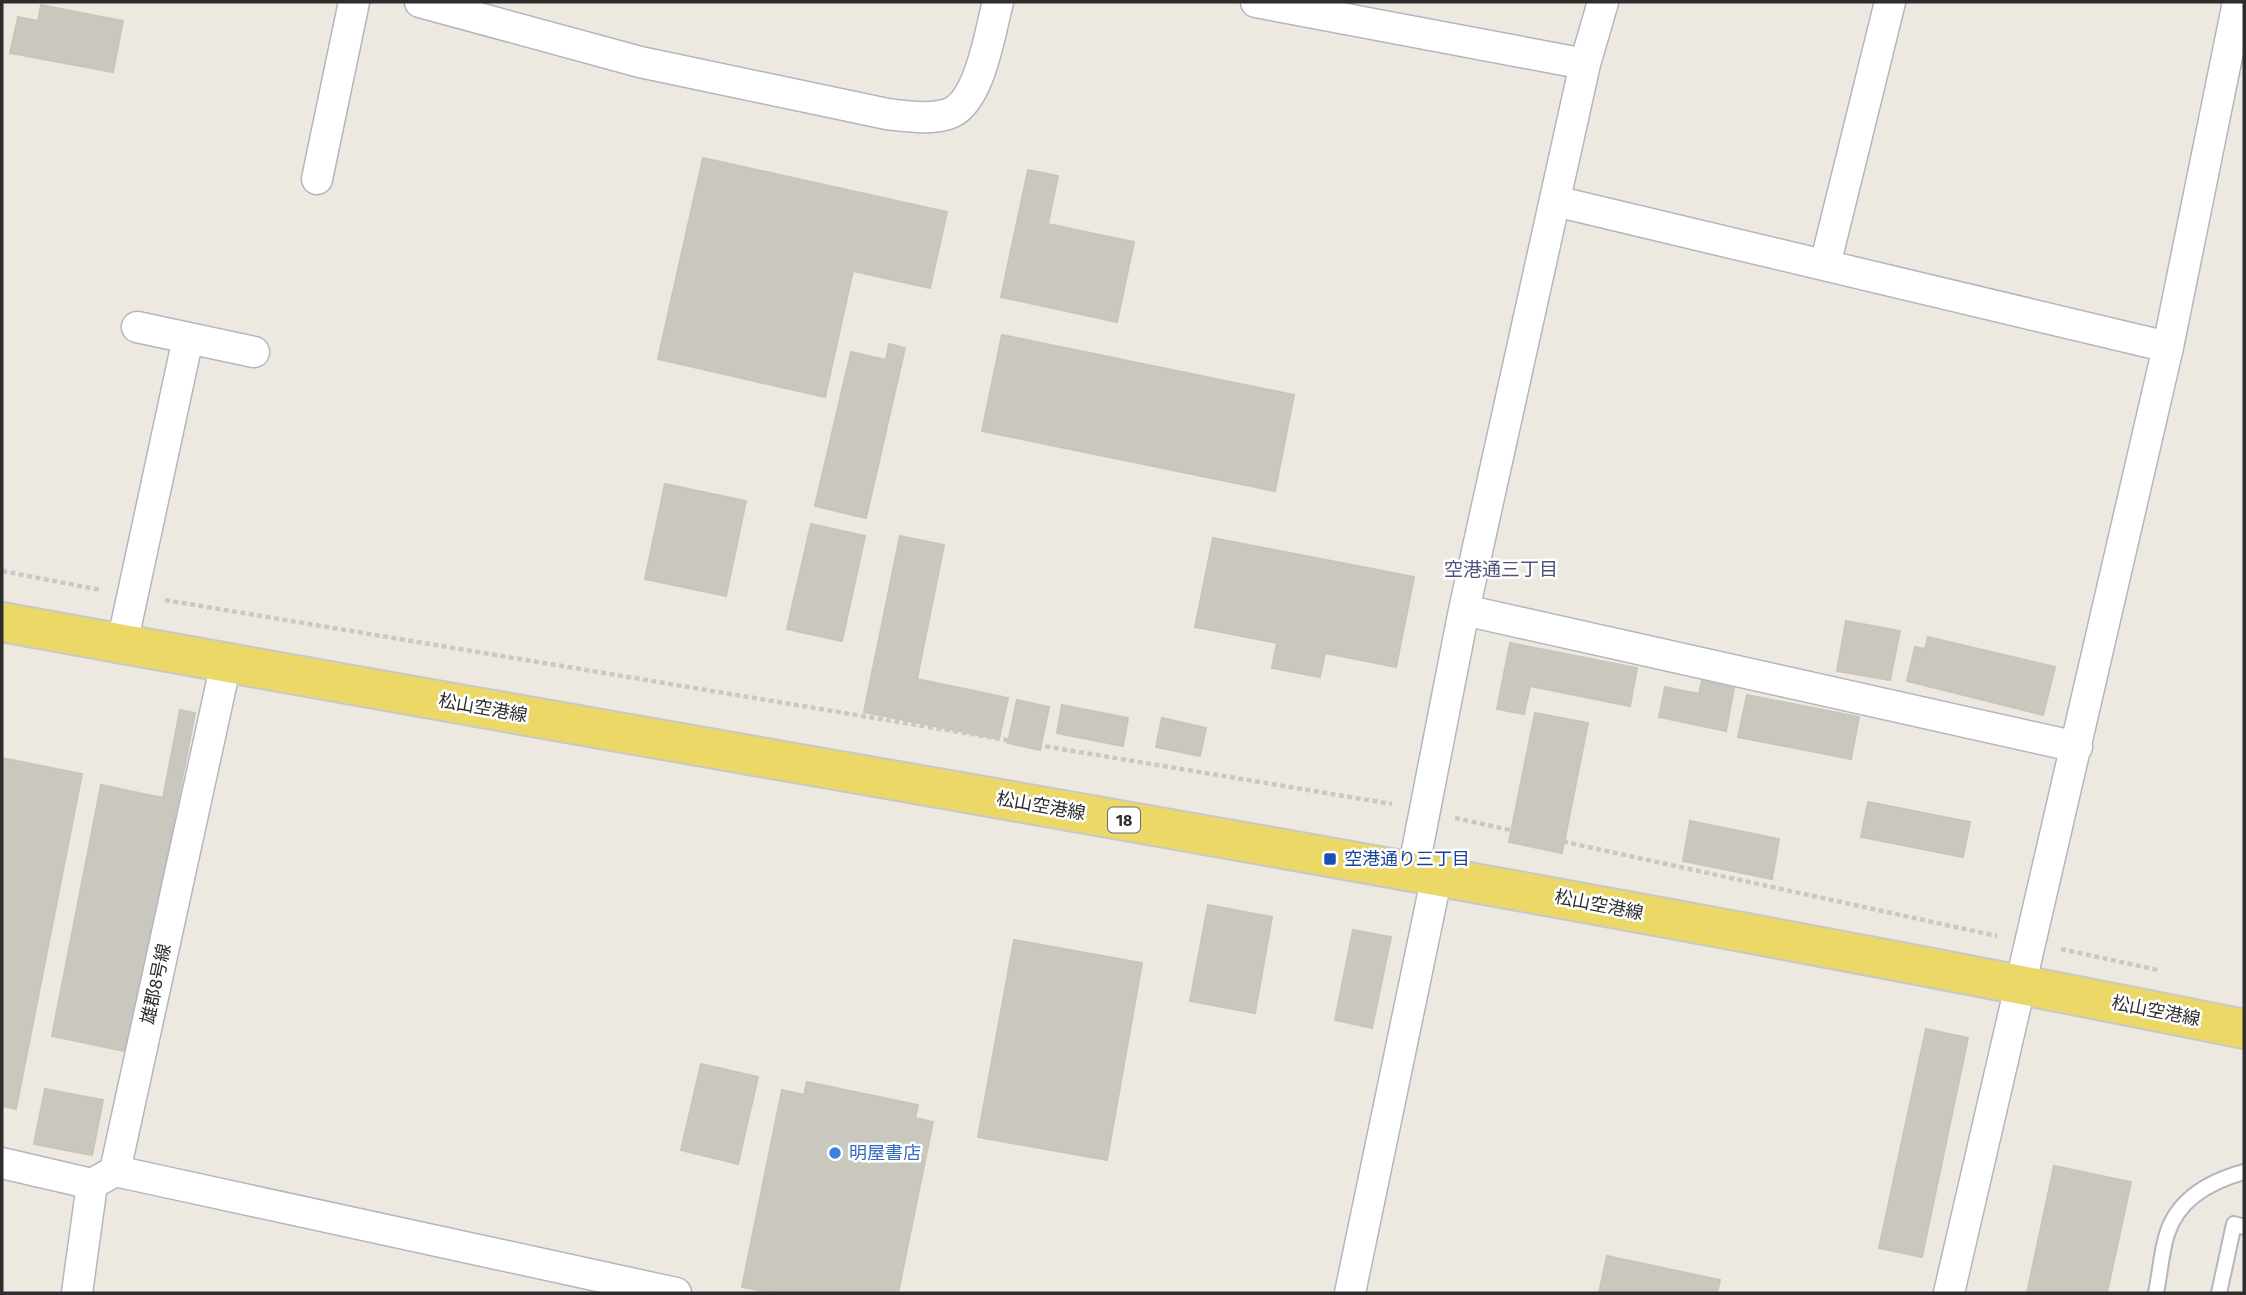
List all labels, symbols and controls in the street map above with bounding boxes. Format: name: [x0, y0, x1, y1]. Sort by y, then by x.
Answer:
district label: 空港通三丁目: [1444, 558, 1558, 581]
street label: 松山空港線: [437, 689, 529, 727]
street label: 松山空港線: [995, 787, 1087, 825]
road number: 18: [1108, 807, 1140, 832]
place label: 空港通り三丁目: [1344, 848, 1470, 870]
marker: 空港通り三丁目: [1322, 851, 1338, 867]
street label: 松山空港線: [1553, 886, 1645, 924]
street label: 雄郡8号線: [137, 942, 175, 1026]
street label: 松山空港線: [2110, 992, 2202, 1030]
place label: 明屋書店: [849, 1142, 921, 1164]
marker: 明屋書店: [827, 1145, 843, 1161]

